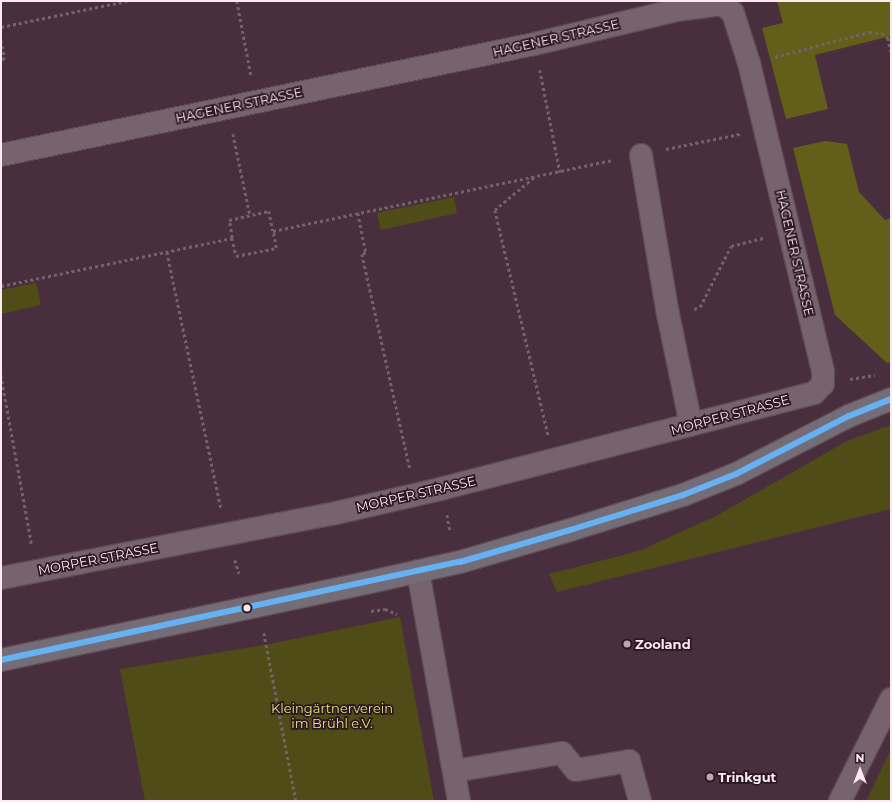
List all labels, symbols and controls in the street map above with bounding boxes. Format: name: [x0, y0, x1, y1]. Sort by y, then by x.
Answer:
street label: HAGENER STRASSE: [491, 16, 621, 60]
street label: HAGENER STRASSE: [174, 84, 304, 126]
street label: HAGENER STRASSE: [773, 188, 817, 318]
street label: MORPER STRASSE: [669, 392, 791, 438]
street label: MORPER STRASSE: [355, 473, 477, 515]
street label: MORPER STRASSE: [37, 540, 159, 578]
unlabelled marker: [242, 603, 252, 613]
place label: Zooland: [635, 636, 691, 652]
marker: Zooland: [622, 639, 632, 649]
park label: Kleingärtnerverein im Brühl e.V.: [271, 701, 393, 732]
north arrow: [840, 750, 880, 790]
text: N: [856, 751, 864, 765]
place label: Trinkgut: [718, 769, 776, 785]
marker: Trinkgut: [705, 772, 715, 782]

